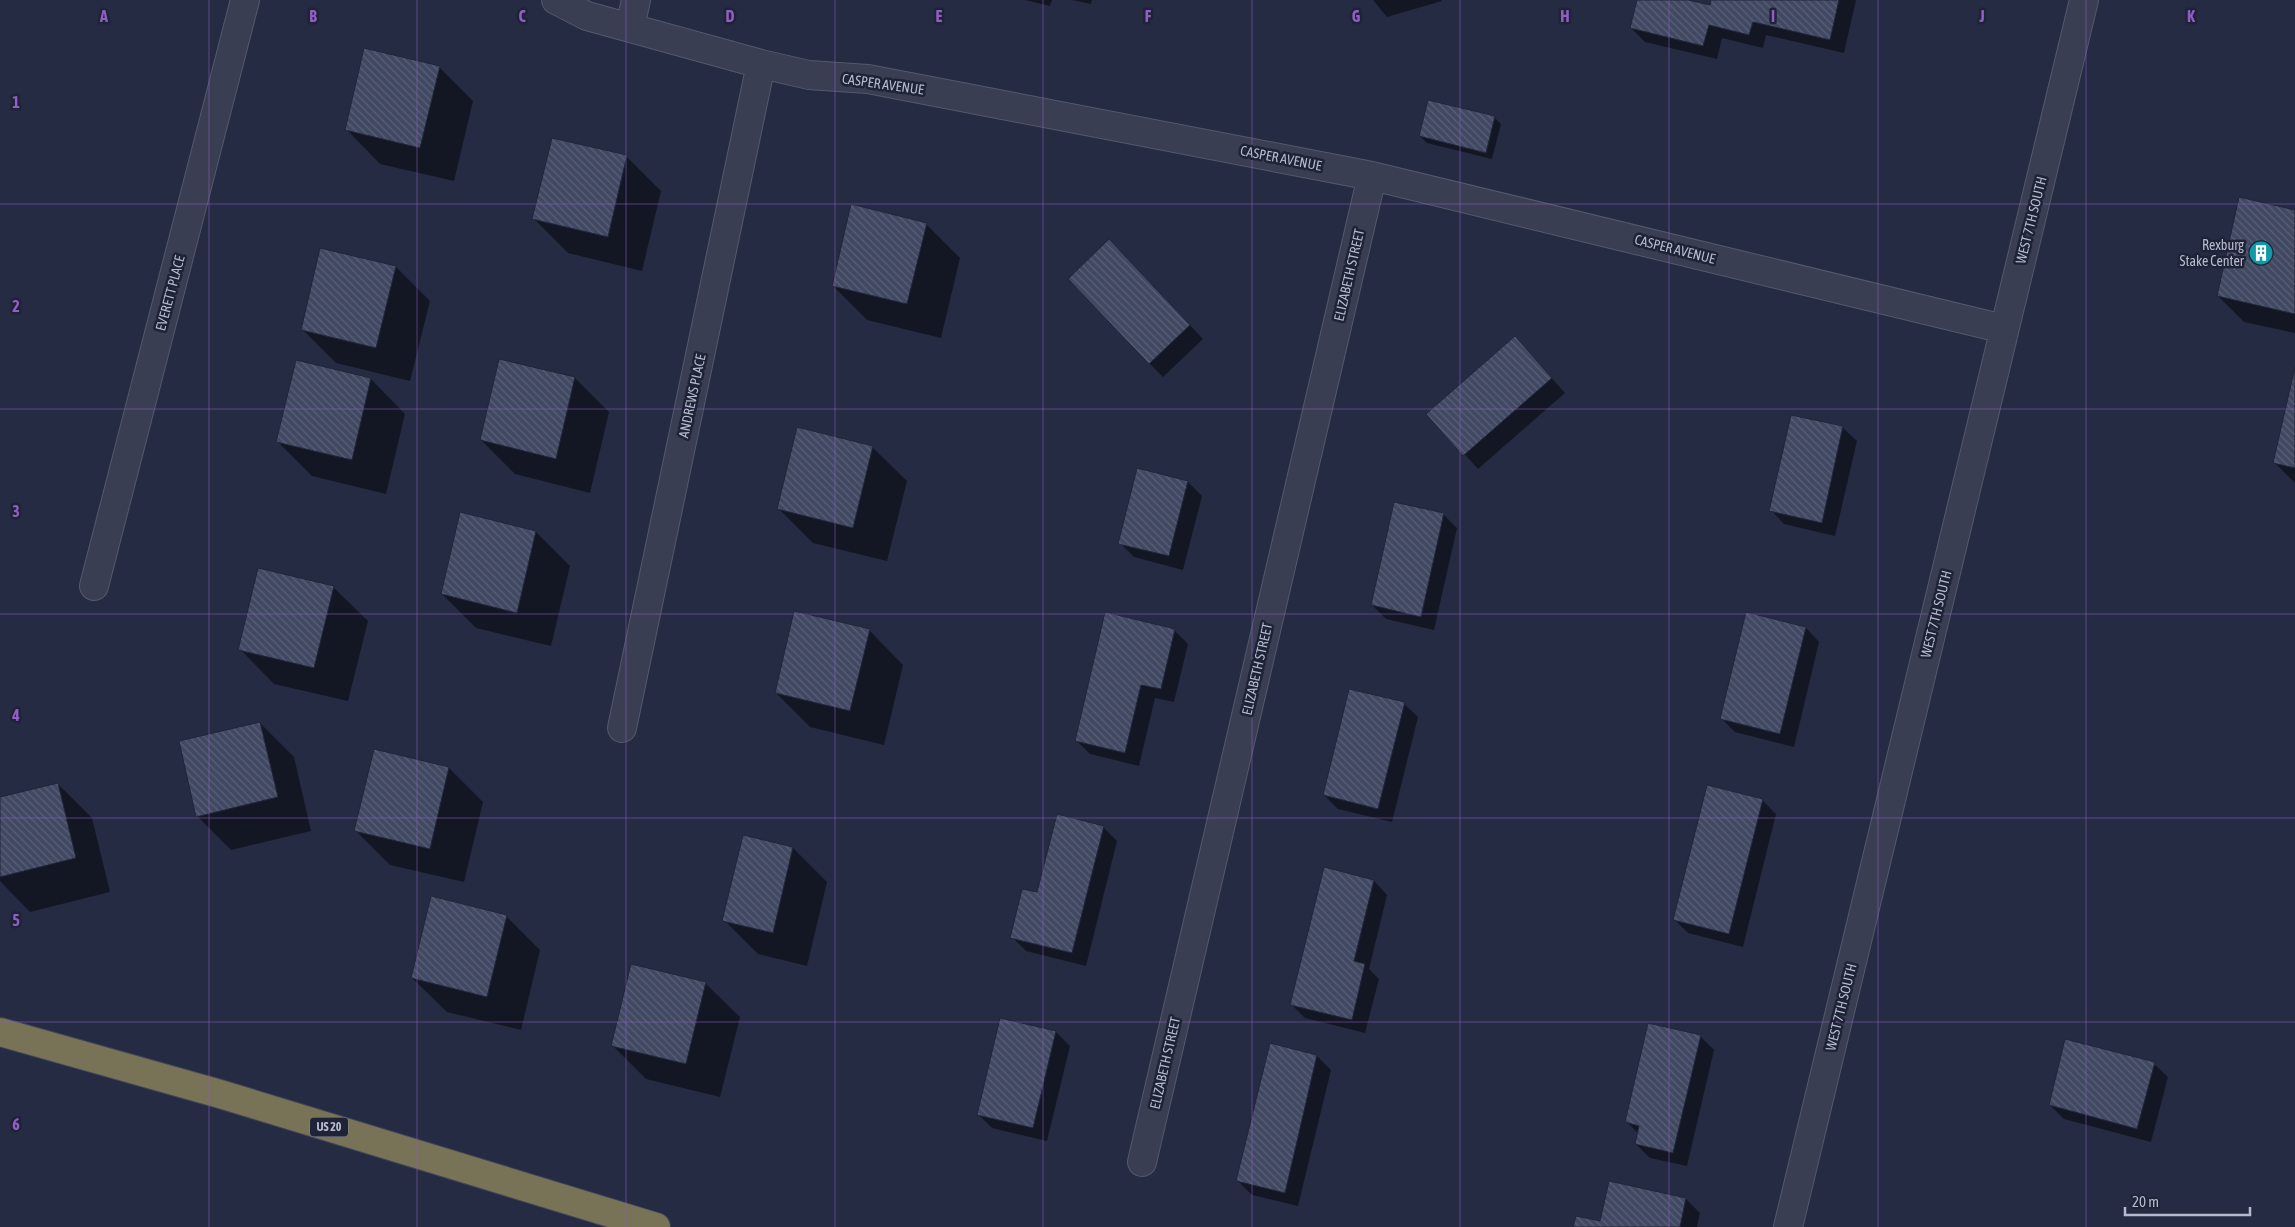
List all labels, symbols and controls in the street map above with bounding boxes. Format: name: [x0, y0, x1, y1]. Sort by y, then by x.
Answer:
text: A: [99, 7, 108, 25]
text: B: [309, 7, 317, 25]
text: C: [518, 7, 526, 25]
text: D: [726, 7, 735, 25]
text: E: [936, 7, 943, 25]
text: F: [1145, 7, 1152, 25]
text: G: [1352, 7, 1361, 25]
text: H: [1560, 7, 1570, 25]
text: I: [1771, 7, 1775, 25]
text: J: [1978, 7, 1985, 25]
text: K: [2187, 7, 2195, 25]
street label: CASPER AVENUE: [841, 70, 925, 98]
text: 1: [12, 93, 20, 111]
street label: CASPER AVENUE: [1239, 142, 1323, 174]
street label: WEST 7TH SOUTH: [2012, 175, 2050, 265]
street label: ELIZABETH STREET: [1331, 227, 1367, 323]
street label: CASPER AVENUE: [1633, 231, 1717, 267]
place label: Rexburg Stake Center: [2180, 237, 2245, 269]
building icon: Rexburg Stake Center: [2248, 240, 2274, 266]
street label: EVERETT PLACE: [152, 254, 188, 332]
text: 2: [12, 297, 20, 315]
street label: ANDREWS PLACE: [675, 353, 709, 439]
text: 3: [12, 502, 20, 520]
street label: WEST 7TH SOUTH: [1917, 569, 1955, 659]
street label: ELIZABETH STREET: [1239, 621, 1275, 717]
text: 4: [11, 706, 20, 724]
text: 5: [12, 911, 20, 929]
street label: WEST 7TH SOUTH: [1822, 962, 1860, 1052]
street label: ELIZABETH STREET: [1147, 1015, 1183, 1111]
text: 6: [12, 1115, 20, 1133]
road number: US 20: [310, 1118, 348, 1136]
scale bar: [2125, 1184, 2250, 1216]
text: 20 m: [2132, 1193, 2159, 1210]

